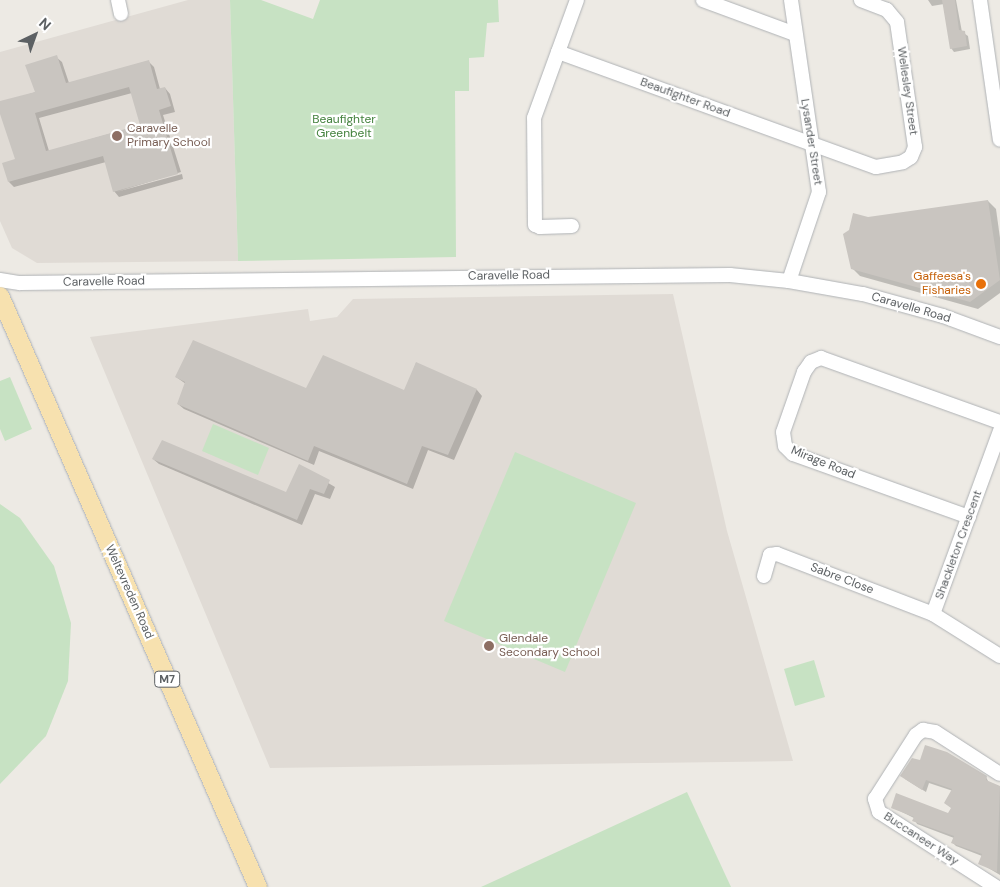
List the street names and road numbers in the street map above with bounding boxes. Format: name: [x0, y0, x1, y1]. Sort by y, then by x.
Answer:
street label: Wellesley Street: [894, 46, 920, 136]
street label: Beaufighter Road: [638, 75, 732, 121]
street label: Lysander Street: [797, 98, 825, 186]
street label: Caravelle Road: [468, 268, 550, 284]
street label: Caravelle Road: [63, 274, 145, 290]
street label: Caravelle Road: [870, 290, 952, 326]
street label: Mirage Road: [789, 444, 857, 482]
street label: Shackleton Crescent: [933, 488, 985, 602]
street label: Weltevreden Road: [102, 543, 156, 641]
street label: Sabre Close: [808, 560, 876, 598]
road number: M7: [153, 671, 181, 688]
street label: Buccaneer Way: [881, 809, 961, 869]

